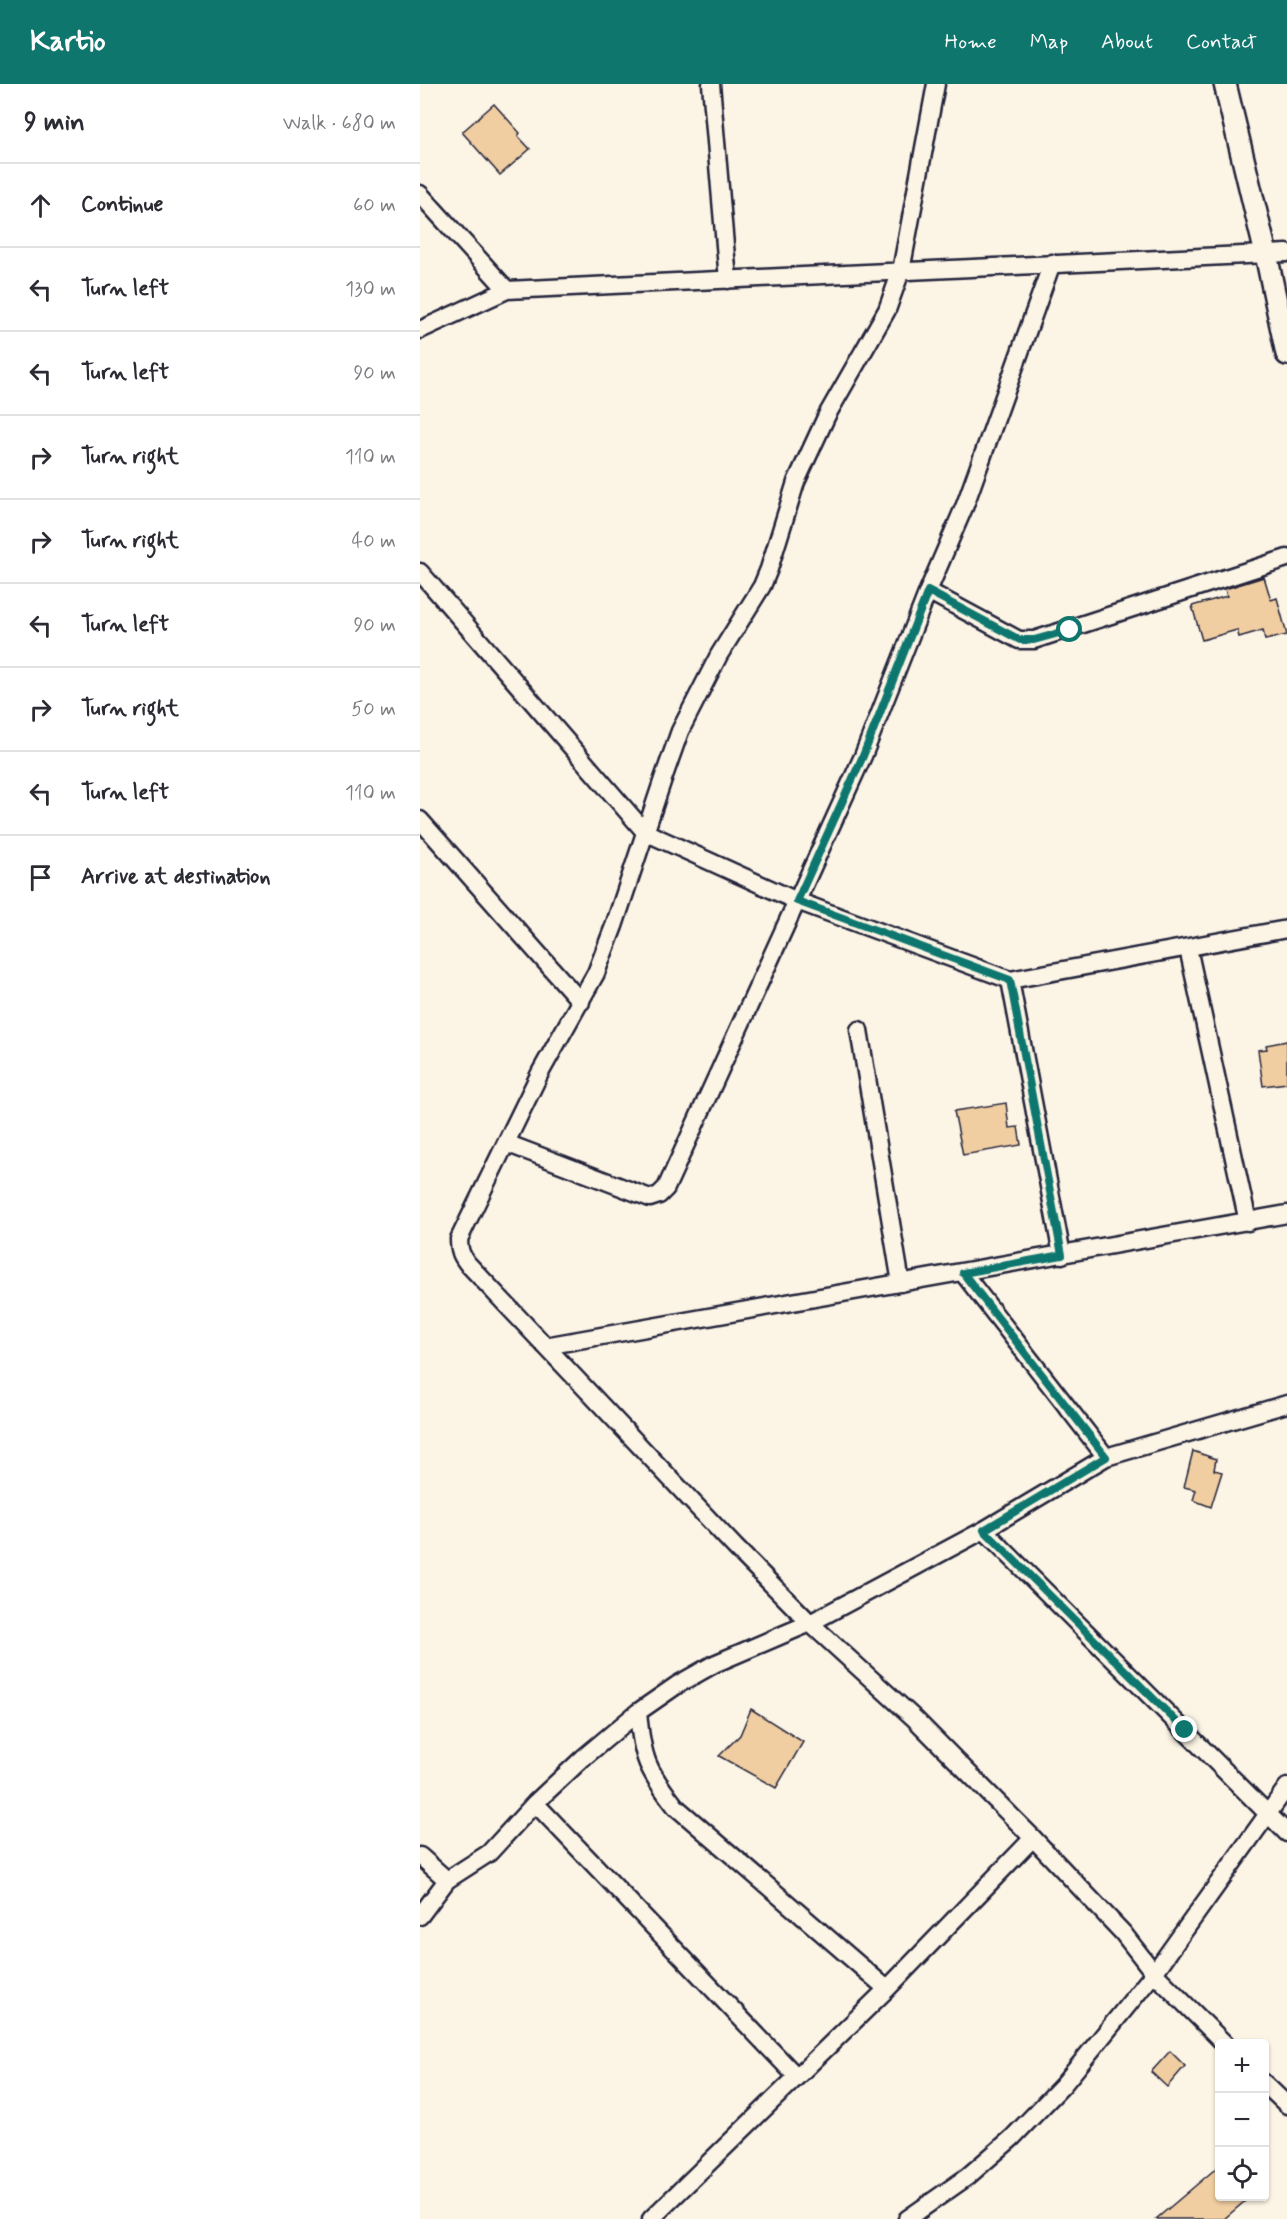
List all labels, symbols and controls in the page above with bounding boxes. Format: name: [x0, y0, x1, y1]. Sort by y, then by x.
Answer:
text: Kartio: [30, 24, 106, 61]
text: Home: [945, 28, 997, 56]
text: Map: [1030, 28, 1068, 56]
text: About: [1101, 28, 1153, 56]
text: Contact: [1186, 28, 1257, 56]
text: 9 min: [24, 106, 85, 140]
text: Walk · 680 m: [283, 110, 396, 137]
icon: ahead: [24, 189, 57, 222]
text: Continue: [81, 191, 163, 219]
text: 60 m: [353, 192, 396, 219]
icon: left: [24, 273, 57, 306]
text: Turn left: [81, 275, 169, 303]
text: 130 m: [345, 276, 396, 303]
icon: left: [24, 357, 57, 390]
text: Turn left: [81, 359, 169, 387]
text: 90 m: [353, 360, 396, 387]
icon: right: [24, 441, 57, 474]
text: Turn right: [81, 443, 179, 471]
text: 110 m: [345, 444, 396, 471]
icon: right: [24, 525, 57, 558]
text: Turn right: [81, 527, 179, 555]
text: 40 m: [352, 528, 396, 555]
icon: left: [24, 609, 57, 642]
text: Turn left: [81, 611, 169, 639]
text: 90 m: [353, 612, 396, 639]
route start: [1056, 616, 1082, 642]
icon: right: [24, 693, 57, 726]
text: Turn right: [81, 695, 179, 723]
text: 50 m: [351, 696, 396, 723]
icon: left: [24, 777, 57, 810]
text: Turn left: [81, 779, 169, 807]
text: 110 m: [345, 780, 396, 807]
icon: arrive: [24, 861, 57, 894]
text: Arrive at destination: [81, 863, 271, 891]
route end: [1171, 1716, 1197, 1742]
map controls: [1215, 2039, 1269, 2201]
button: +: [1215, 2039, 1269, 2093]
button: −: [1215, 2093, 1269, 2147]
button: locate: [1215, 2147, 1269, 2201]

